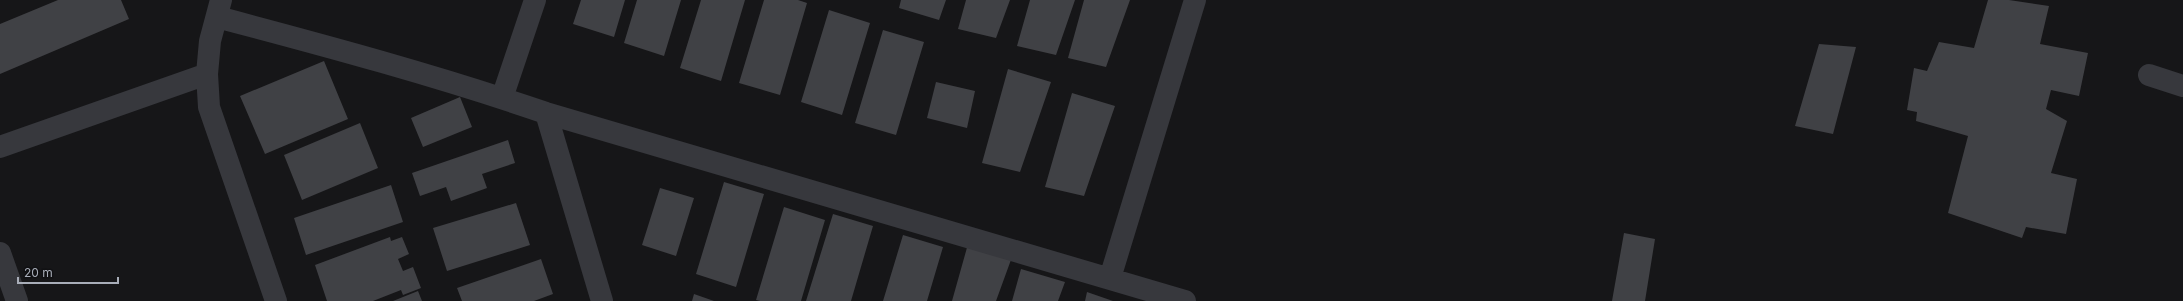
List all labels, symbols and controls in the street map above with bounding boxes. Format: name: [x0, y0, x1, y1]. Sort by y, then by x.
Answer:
scale bar: [18, 259, 118, 285]
text: 20 m: [24, 265, 53, 280]

